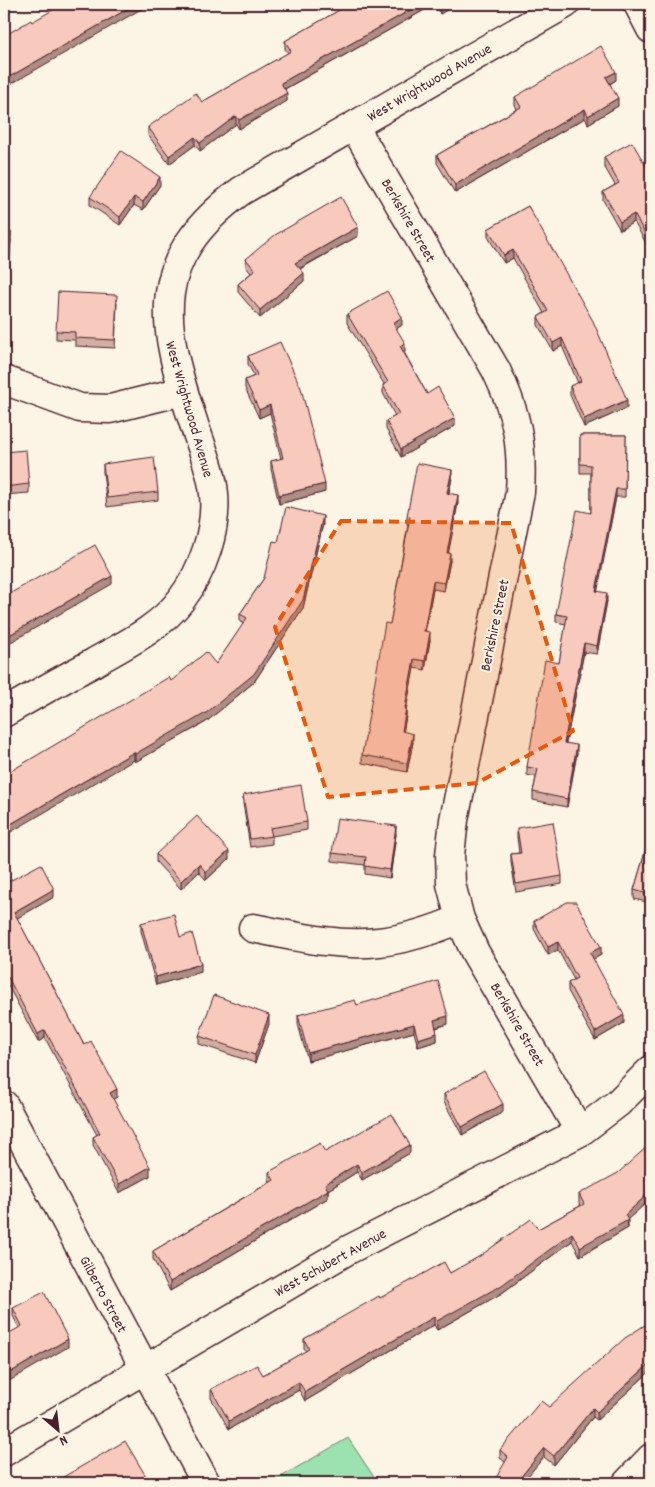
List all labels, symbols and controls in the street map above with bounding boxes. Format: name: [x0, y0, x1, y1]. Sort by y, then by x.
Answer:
street label: West Wrightwood Avenue: [363, 39, 497, 128]
street label: Berkshire Street: [374, 175, 440, 267]
street label: West Wrightwood Avenue: [158, 339, 218, 481]
street label: Berkshire Street: [475, 577, 517, 673]
street label: Berkshire Street: [483, 979, 549, 1071]
street label: West Schubert Avenue: [271, 1224, 391, 1304]
street label: Gilberto Street: [73, 1252, 132, 1338]
north arrow: [32, 1404, 82, 1454]
text: N: [55, 1429, 71, 1450]

